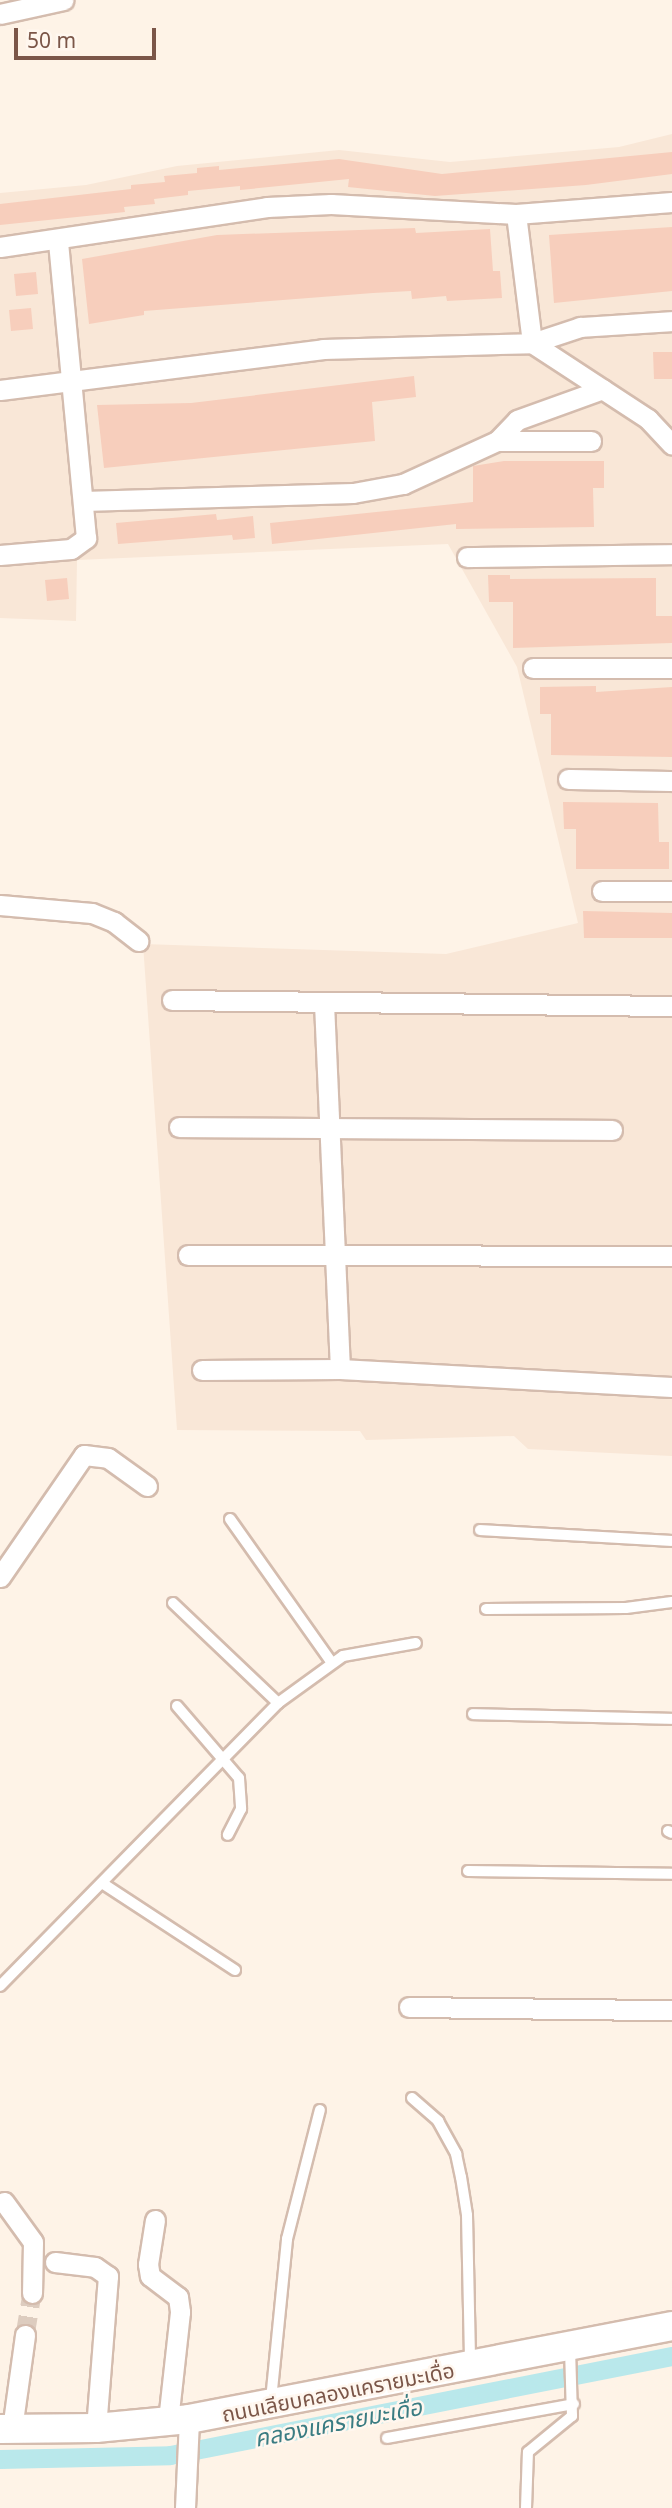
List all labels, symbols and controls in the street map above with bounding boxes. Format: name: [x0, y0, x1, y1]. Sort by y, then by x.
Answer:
scale bar: [18, 14, 159, 58]
text: 50 m: [27, 26, 76, 54]
street label: ถนนเลียบคลองแครายมะเดื่อ: [219, 2357, 457, 2427]
water label: คลองแครายมะเดื่อ: [252, 2392, 424, 2452]

